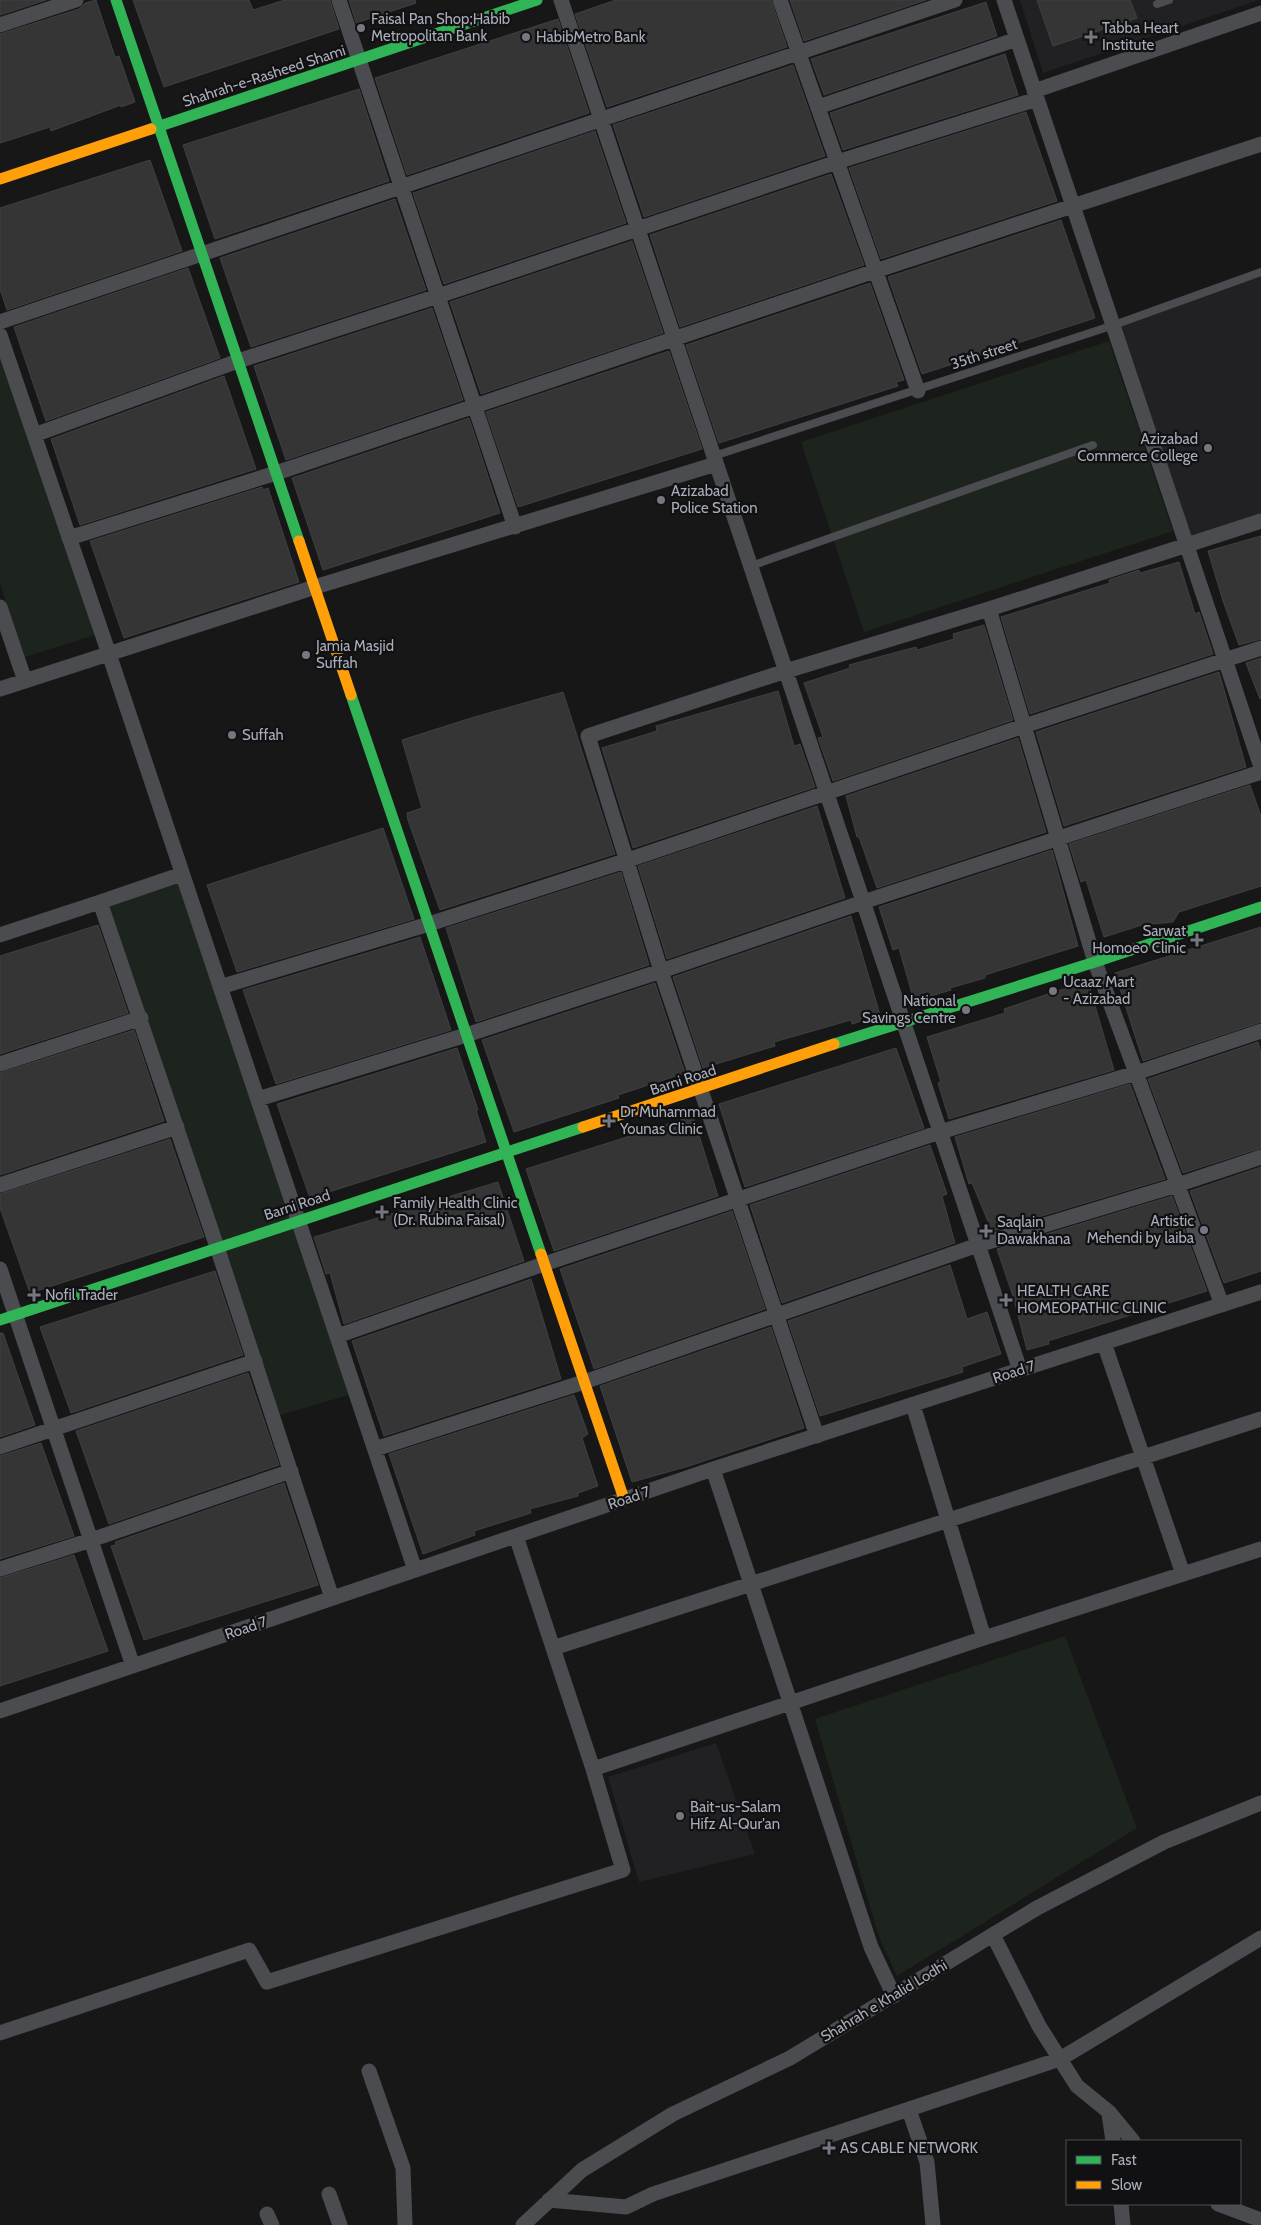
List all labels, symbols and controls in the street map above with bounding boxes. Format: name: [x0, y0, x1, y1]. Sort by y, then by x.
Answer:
place label: Faisal Pan Shop;Habib Metropolitan Bank: [371, 10, 510, 45]
place label: Tabba Heart Institute: [1102, 19, 1179, 54]
marker: Faisal Pan Shop;Habib Metropolitan Bank: [355, 22, 367, 34]
place label: HabibMetro Bank: [536, 28, 646, 46]
marker: Tabba Heart Institute: [1084, 30, 1098, 44]
marker: HabibMetro Bank: [520, 31, 532, 43]
street label: Shahrah-e-Rasheed Shami: [180, 41, 348, 111]
street label: 35th street: [948, 335, 1020, 373]
place label: Azizabad Commerce College: [1077, 430, 1198, 465]
marker: Azizabad Commerce College: [1202, 442, 1214, 454]
place label: Azizabad Police Station: [671, 482, 758, 517]
marker: Azizabad Police Station: [655, 494, 667, 506]
place label: Jamia Masjid Suffah: [315, 637, 394, 672]
marker: Jamia Masjid Suffah: [300, 649, 312, 661]
place label: Suffah: [242, 726, 284, 744]
marker: Suffah: [226, 729, 238, 741]
place label: Sarwat Homoeo Clinic: [1092, 922, 1186, 957]
marker: Sarwat Homoeo Clinic: [1190, 933, 1204, 947]
place label: Ucaaz Mart - Azizabad: [1063, 973, 1134, 1008]
marker: Ucaaz Mart - Azizabad: [1047, 985, 1059, 997]
place label: National Savings Centre: [862, 992, 956, 1027]
marker: National Savings Centre: [960, 1004, 972, 1016]
street label: Barni Road: [648, 1061, 718, 1099]
place label: Dr Muhammad Younas Clinic: [619, 1103, 716, 1138]
marker: Dr Muhammad Younas Clinic: [602, 1114, 616, 1128]
street label: Barni Road: [262, 1186, 332, 1224]
place label: Family Health Clinic (Dr. Rubina Faisal): [393, 1194, 518, 1229]
marker: Family Health Clinic (Dr. Rubina Faisal): [375, 1205, 389, 1219]
place label: Artistic Mehendi by laiba: [1087, 1212, 1195, 1247]
place label: Saqlain Dawakhana: [997, 1213, 1071, 1248]
marker: Saqlain Dawakhana: [979, 1224, 993, 1238]
marker: Artistic Mehendi by laiba: [1198, 1224, 1210, 1236]
place label: HEALTH CARE HOMEOPATHIC CLINIC: [1017, 1282, 1167, 1317]
place label: Nofil Trader: [45, 1286, 118, 1304]
marker: Nofil Trader: [27, 1288, 41, 1302]
marker: HEALTH CARE HOMEOPATHIC CLINIC: [999, 1293, 1013, 1307]
street label: Road 7: [991, 1357, 1038, 1387]
street label: Road 7: [606, 1482, 653, 1514]
street label: Road 7: [223, 1612, 270, 1644]
place label: Bait-us-Salam Hifz Al-Qur'an: [690, 1798, 781, 1833]
marker: Bait-us-Salam Hifz Al-Qur'an: [674, 1810, 686, 1822]
street label: Shahrah e Khalid Lodhi: [818, 1956, 950, 2046]
place label: AS CABLE NETWORK: [840, 2139, 979, 2157]
legend: [1066, 2140, 1241, 2205]
marker: AS CABLE NETWORK: [822, 2141, 836, 2155]
text: Fast: [1111, 2151, 1136, 2169]
text: Slow: [1111, 2176, 1142, 2194]

